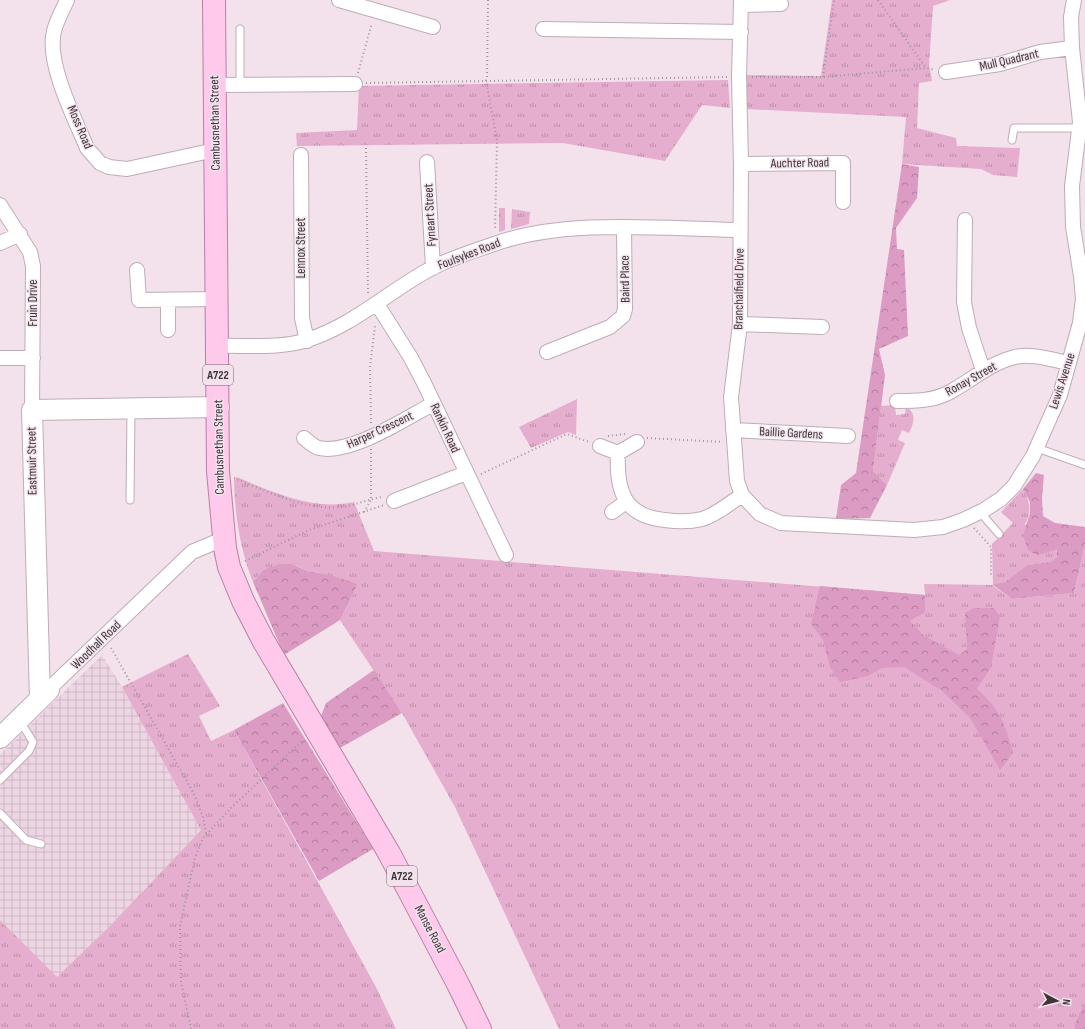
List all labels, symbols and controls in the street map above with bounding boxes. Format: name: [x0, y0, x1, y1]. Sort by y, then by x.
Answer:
street label: Mull Quadrant: [978, 45, 1040, 75]
street label: Cambusnethan Street: [206, 75, 224, 171]
street label: Moss Road: [64, 103, 96, 151]
street label: Auchter Road: [770, 154, 829, 172]
street label: Fyneart Street: [420, 183, 440, 247]
street label: Lennox Street: [293, 218, 309, 278]
street label: Foulsykes Road: [435, 235, 503, 273]
street label: Branchalfield Drive: [730, 248, 748, 330]
street label: Baird Place: [617, 255, 633, 303]
street label: Fruin Drive: [25, 280, 41, 326]
street label: Lewis Avenue: [1045, 351, 1079, 411]
street label: Ronay Street: [943, 358, 999, 400]
road number: A722: [203, 365, 233, 385]
street label: Cambusnethan Street: [210, 399, 228, 495]
street label: Rankin Road: [427, 401, 463, 455]
street label: Harper Crescent: [344, 408, 416, 452]
street label: Baillie Gardens: [759, 423, 824, 443]
street label: Eastmuir Street: [23, 427, 41, 495]
street label: Woodhall Road: [68, 617, 124, 673]
road number: A722: [387, 866, 417, 886]
street label: Manse Road: [411, 902, 449, 956]
north arrow: [1037, 981, 1077, 1021]
text: N: [1060, 998, 1073, 1006]

